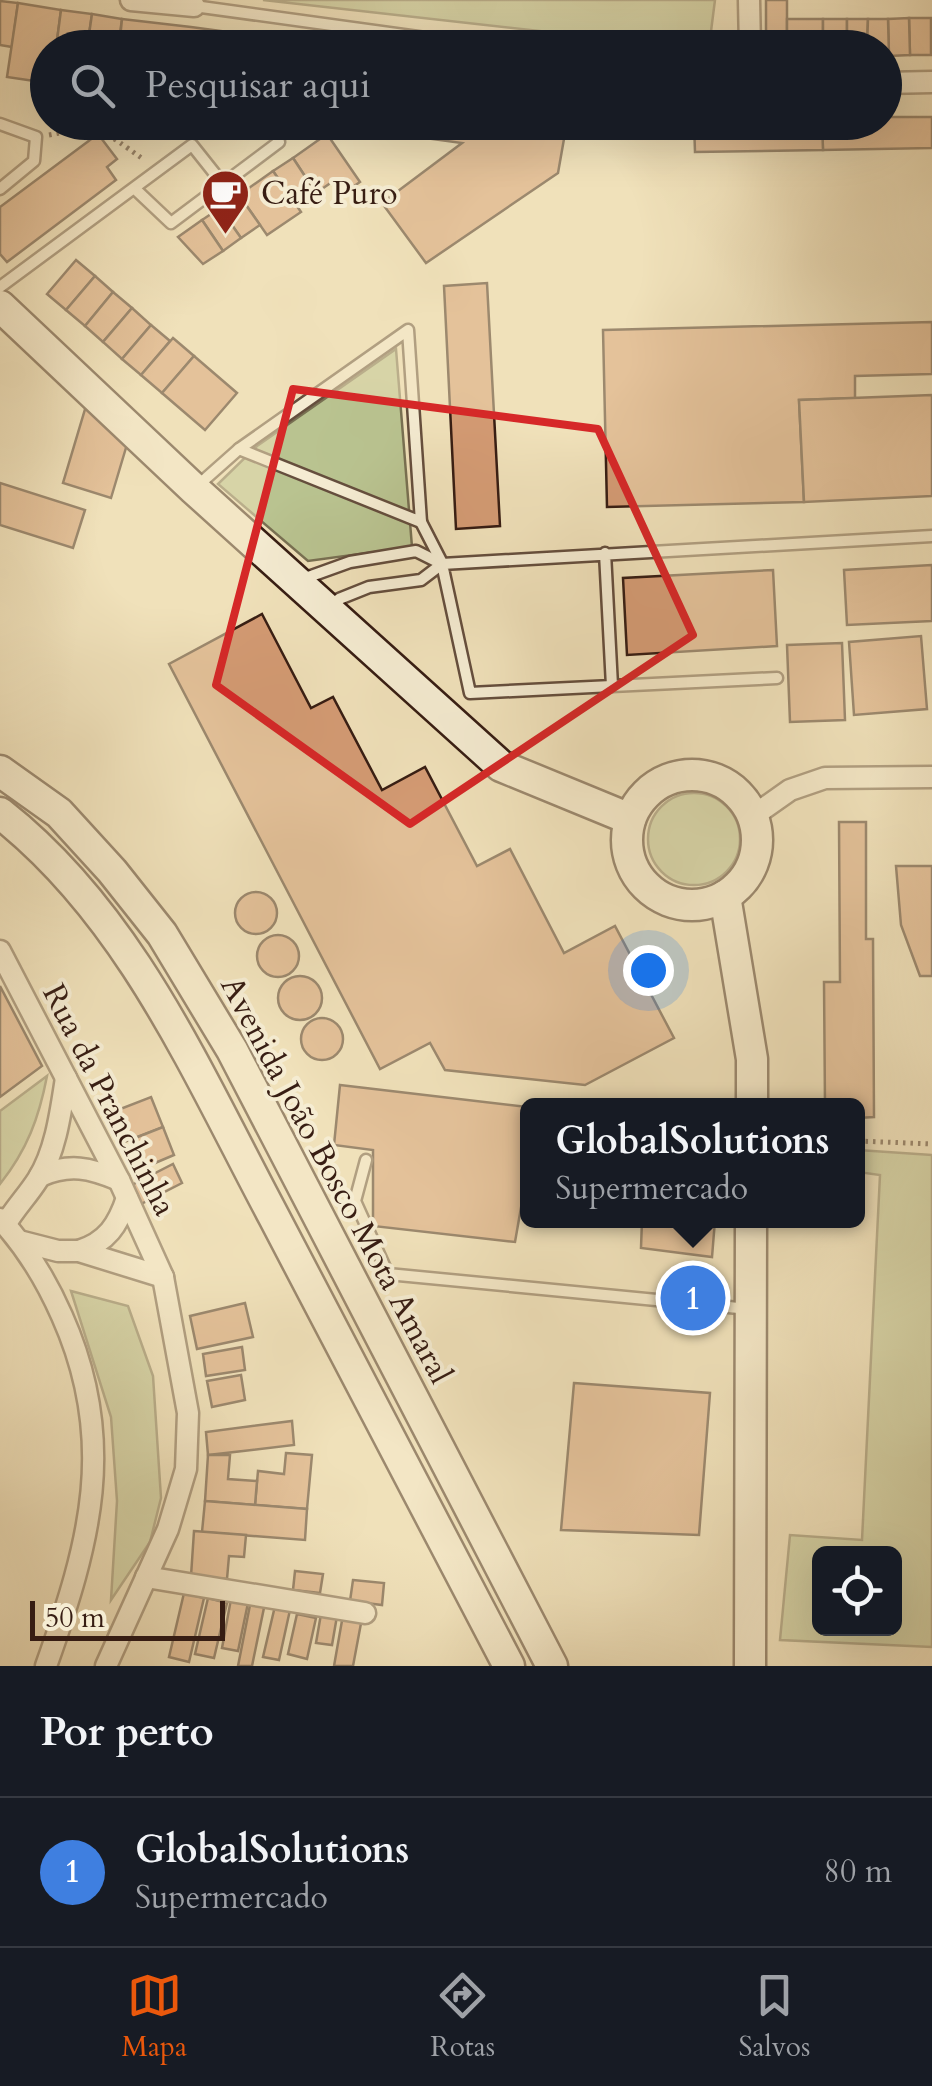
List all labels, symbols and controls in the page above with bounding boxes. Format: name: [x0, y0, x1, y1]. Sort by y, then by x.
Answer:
search box: [30, 30, 902, 140]
icon: search: [65, 58, 120, 113]
text: Pesquisar aqui: [145, 59, 371, 111]
cafe icon: Café Puro: [200, 168, 252, 236]
place label: Café Puro: [261, 172, 398, 216]
your location: [623, 945, 674, 996]
street label: Avenida João Bosco Mota Amaral: [210, 969, 462, 1391]
street label: Rua da Pranchinha: [32, 976, 187, 1224]
popup: [520, 1098, 865, 1228]
text: GlobalSolutions: [555, 1115, 830, 1167]
text: Supermercado: [555, 1167, 748, 1211]
pin: 1: [660, 1260, 726, 1336]
map controls: [812, 1546, 902, 1636]
button: locate: [812, 1546, 902, 1636]
scale bar: [30, 1596, 225, 1640]
text: 50 m: [45, 1599, 105, 1637]
text: Por perto: [40, 1703, 214, 1760]
text: GlobalSolutions: [135, 1824, 409, 1876]
text: 1: [64, 1850, 81, 1894]
text: 80 m: [824, 1850, 892, 1894]
text: Supermercado: [135, 1876, 328, 1920]
tab: Mapa: [122, 1968, 187, 2066]
tab: Rotas: [430, 1968, 495, 2066]
tab: Salvos: [738, 1968, 810, 2066]

